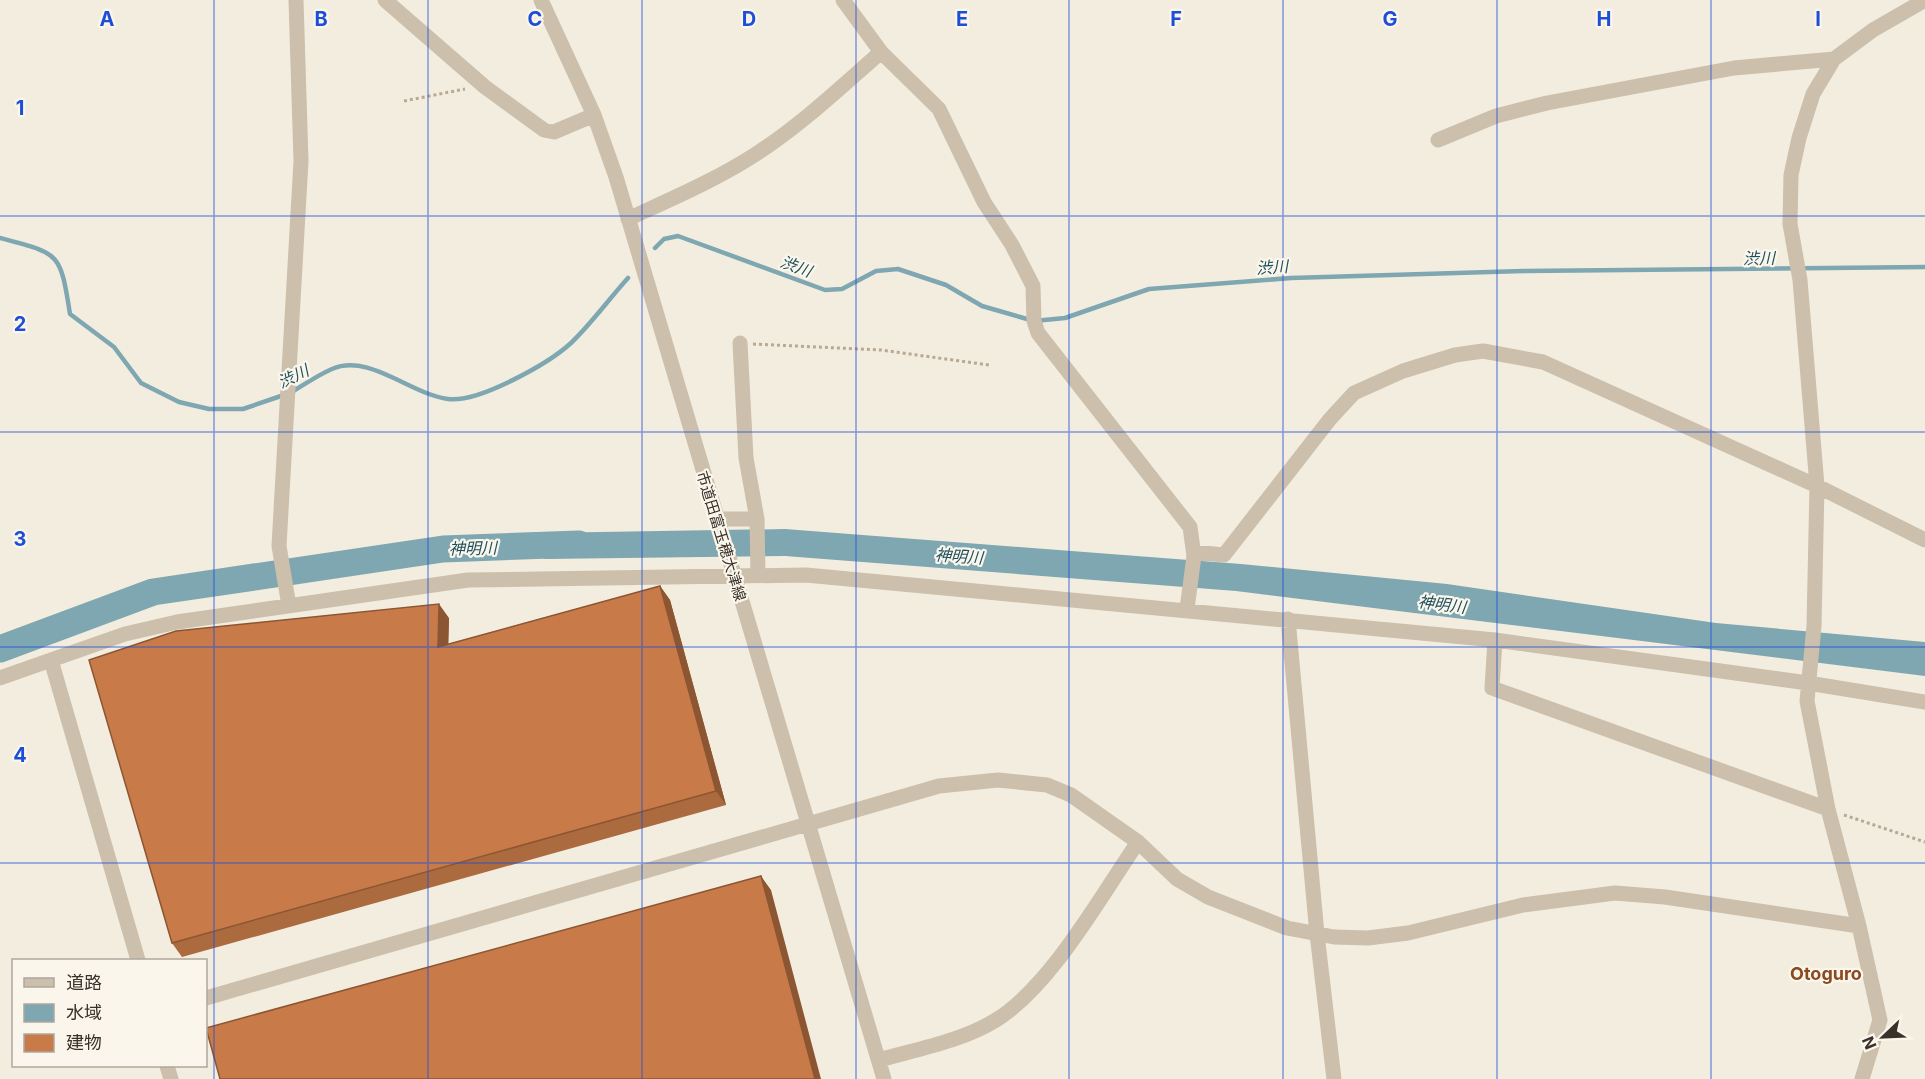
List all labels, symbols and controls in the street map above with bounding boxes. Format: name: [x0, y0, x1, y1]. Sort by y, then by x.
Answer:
text: A: [100, 7, 115, 31]
text: B: [314, 7, 328, 31]
text: C: [528, 7, 542, 31]
text: D: [742, 7, 756, 31]
text: E: [956, 7, 968, 31]
text: F: [1170, 7, 1182, 31]
text: G: [1382, 7, 1398, 31]
text: H: [1597, 7, 1611, 31]
text: I: [1815, 7, 1821, 31]
text: 1: [16, 96, 24, 120]
water label: 渋川: [1743, 248, 1777, 268]
water label: 渋川: [778, 251, 816, 282]
water label: 渋川: [1255, 256, 1291, 278]
text: 2: [14, 312, 26, 336]
water label: 渋川: [274, 359, 314, 392]
street label: 市道田富玉穂大津線: [693, 469, 750, 603]
text: 3: [14, 527, 26, 551]
water label: 神明川: [449, 538, 499, 558]
water label: 神明川: [934, 544, 986, 568]
water label: 神明川: [1417, 591, 1469, 617]
text: 4: [13, 743, 27, 767]
legend: [12, 959, 207, 1067]
district label: Otoguro: [1790, 963, 1862, 984]
text: 道路: [66, 972, 102, 993]
text: 水域: [66, 1002, 102, 1023]
north arrow: [1853, 1007, 1913, 1067]
text: 建物: [66, 1032, 102, 1053]
text: N: [1858, 1033, 1881, 1052]

